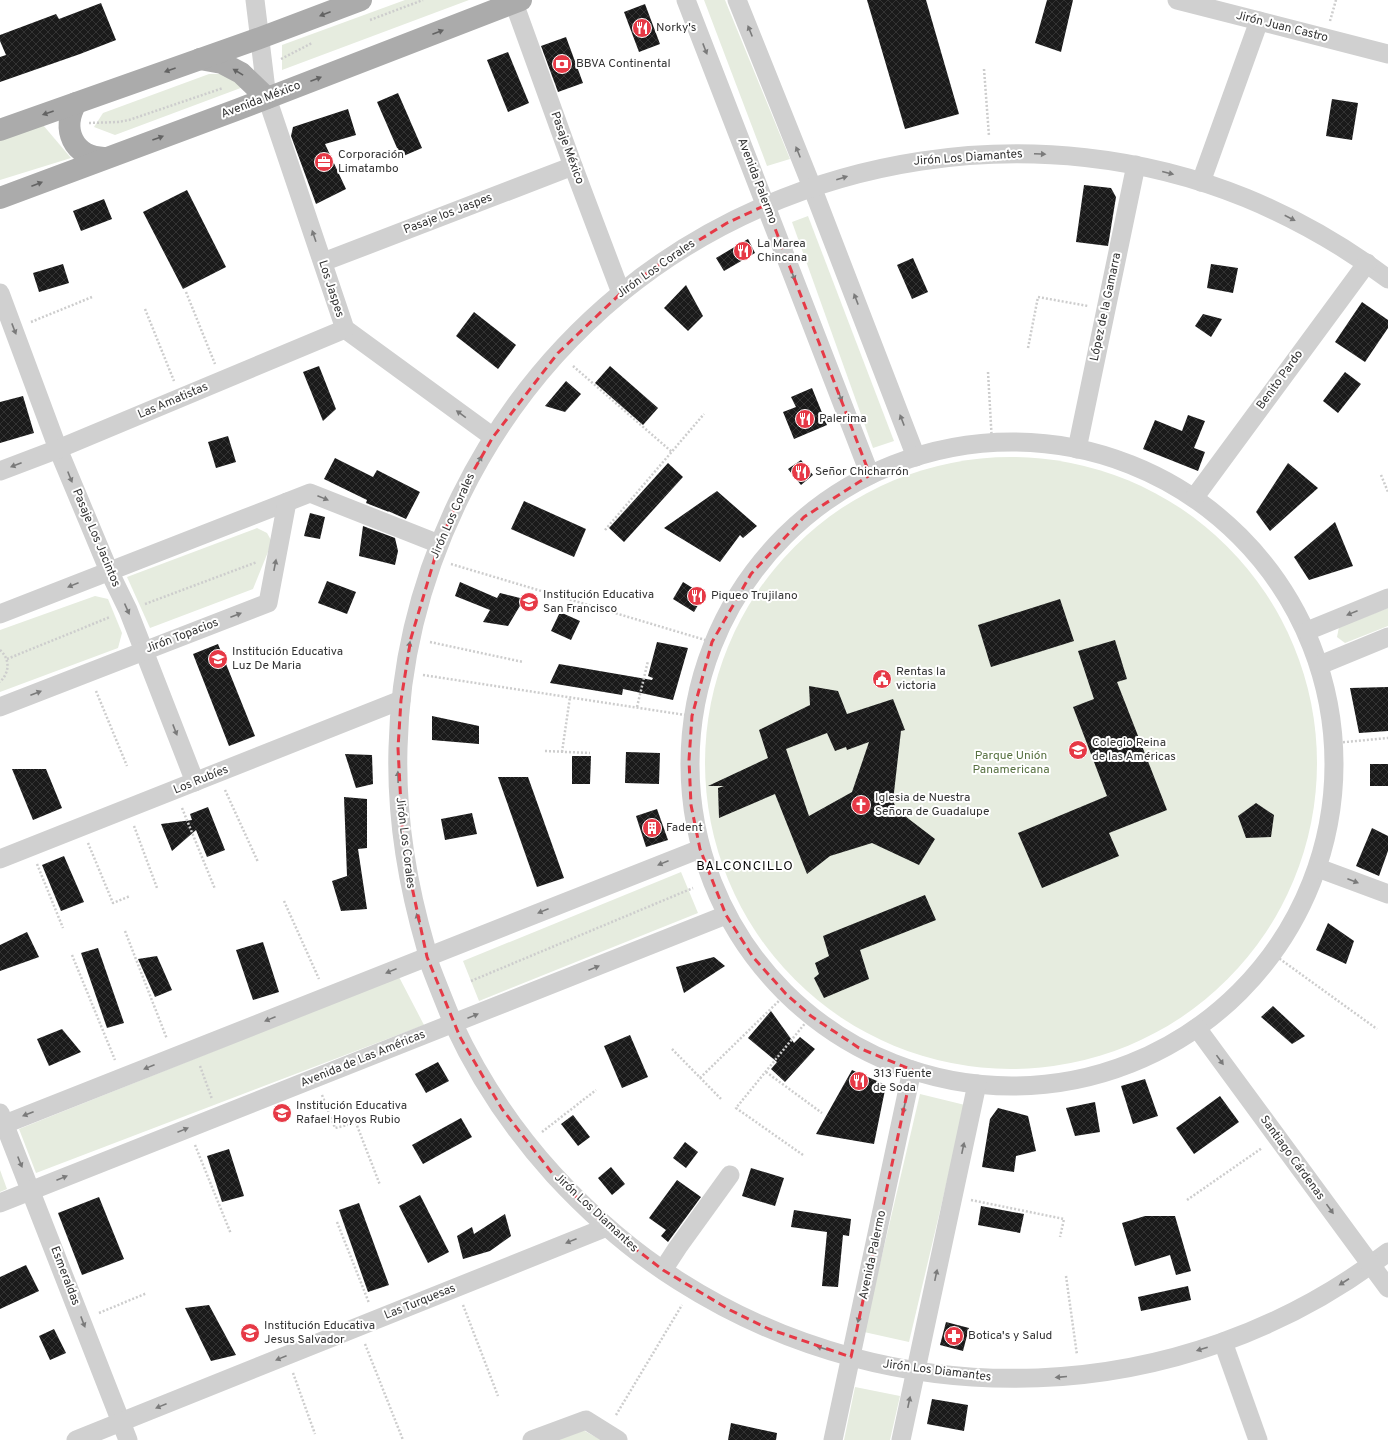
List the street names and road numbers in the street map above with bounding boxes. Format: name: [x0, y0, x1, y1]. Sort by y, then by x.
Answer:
street label: Jirón Juan Castro: [1234, 8, 1330, 46]
street label: Avenida México: [219, 77, 303, 123]
street label: Pasaje México: [546, 109, 588, 187]
street label: Avenida Palermo: [733, 136, 781, 227]
street label: Jirón Los Diamantes: [913, 146, 1023, 170]
street label: Pasaje los Jaspes: [401, 190, 495, 238]
street label: Jirón Los Corales: [614, 236, 698, 302]
street label: López de la Gamarra: [1087, 251, 1125, 363]
street label: Los Jaspes: [314, 258, 348, 320]
street label: Benito Pardo: [1253, 347, 1307, 413]
street label: Las Amatistas: [135, 379, 211, 423]
street label: Jirón Los Corales: [427, 471, 479, 561]
street label: Pasaje Los Jacintos: [68, 486, 124, 590]
street label: Jirón Topacios: [143, 615, 221, 657]
street label: Los Rubíes: [171, 762, 231, 798]
street label: Jirón Los Corales: [391, 796, 419, 890]
street label: Avenida de Las Américas: [298, 1027, 428, 1091]
street label: Santiago Cárdenas: [1256, 1113, 1328, 1203]
street label: Jirón Los Diamantes: [551, 1170, 641, 1256]
street label: Avenida Palermo: [856, 1209, 890, 1301]
street label: Esmeraldas: [46, 1244, 84, 1308]
street label: Las Turquesas: [382, 1280, 458, 1324]
street label: Jirón Los Diamantes: [882, 1356, 992, 1386]

